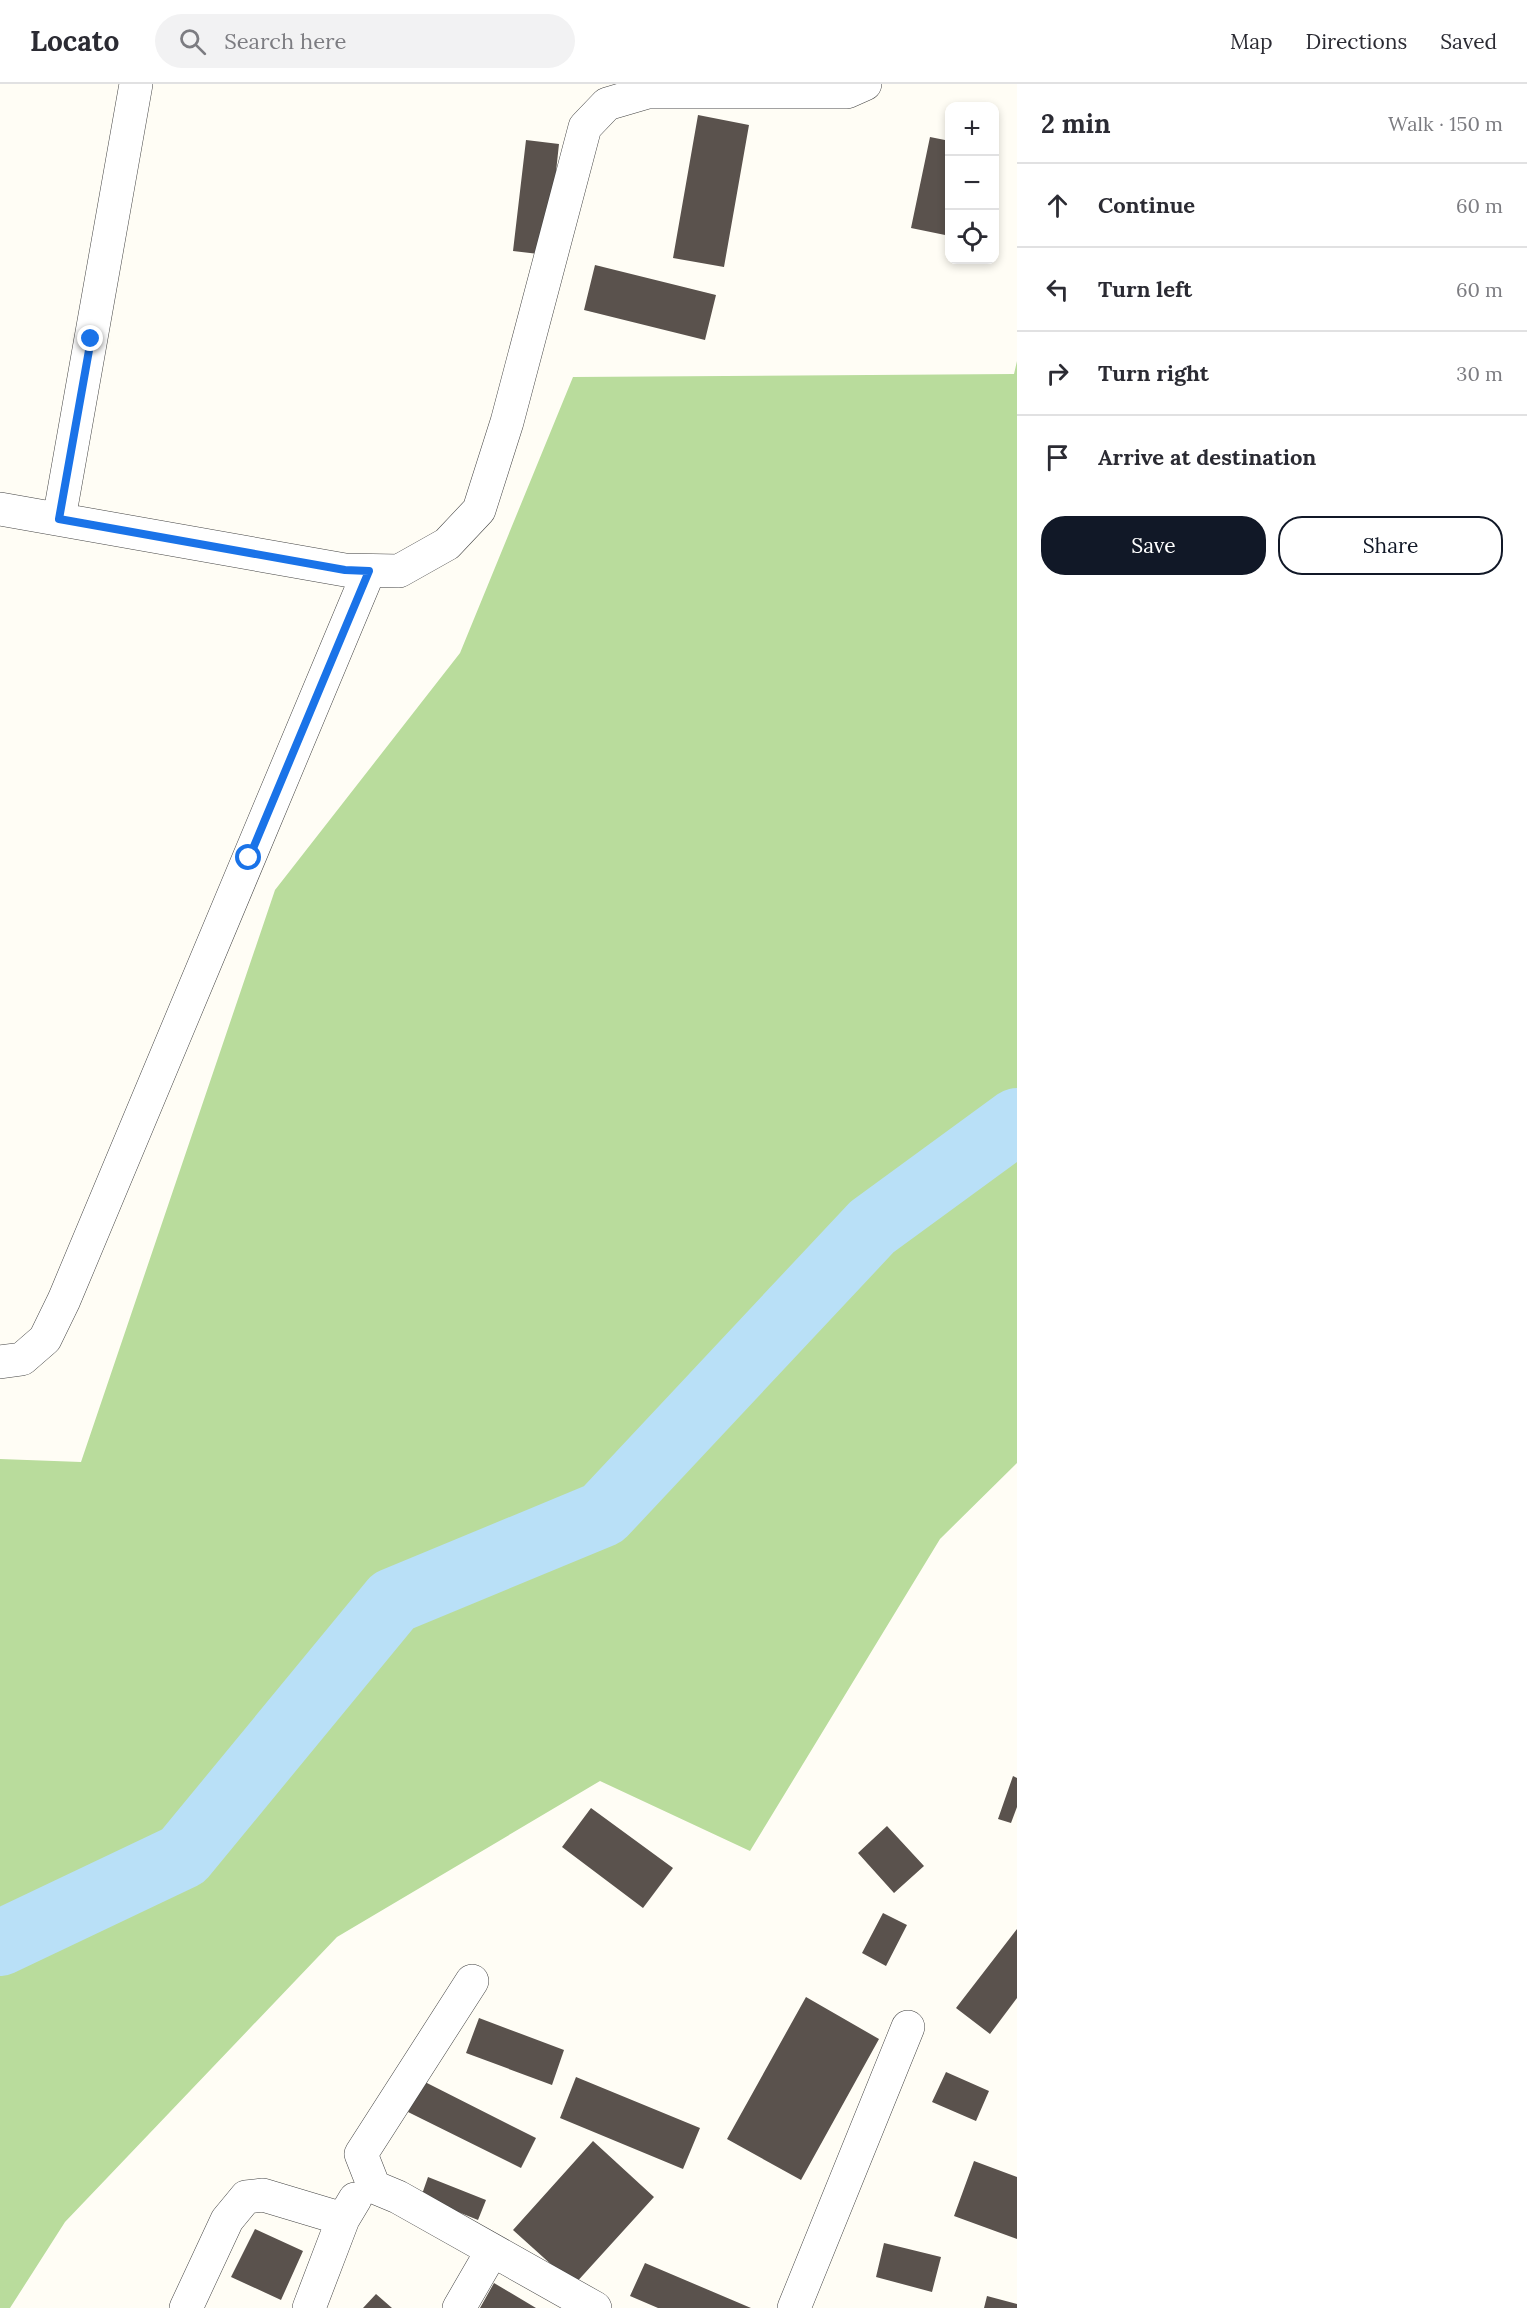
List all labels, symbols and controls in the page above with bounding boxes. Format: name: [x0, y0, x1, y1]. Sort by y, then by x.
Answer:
search box: [155, 14, 575, 68]
text: Locato: [30, 23, 119, 59]
icon: search: [176, 25, 209, 58]
text: Search here: [224, 27, 346, 55]
text: Map: [1230, 28, 1273, 55]
text: Directions: [1306, 28, 1407, 55]
text: Saved: [1440, 28, 1497, 55]
map controls: [945, 102, 999, 264]
button: +: [945, 102, 999, 156]
text: 2 min: [1041, 107, 1111, 140]
text: Walk · 150 m: [1388, 111, 1503, 136]
button: −: [945, 156, 999, 210]
icon: ahead: [1041, 189, 1074, 222]
text: Continue: [1098, 191, 1195, 219]
text: 60 m: [1456, 193, 1503, 218]
button: locate: [945, 210, 999, 264]
icon: left: [1041, 273, 1074, 306]
text: Turn left: [1098, 275, 1192, 303]
text: 60 m: [1456, 277, 1503, 302]
route end: [77, 325, 103, 351]
icon: right: [1041, 357, 1074, 390]
text: Turn right: [1098, 359, 1209, 387]
text: 30 m: [1456, 361, 1503, 386]
icon: arrive: [1041, 441, 1074, 474]
text: Arrive at destination: [1098, 443, 1316, 471]
button: Save: [1041, 516, 1266, 575]
button: Share: [1278, 516, 1503, 575]
route start: [235, 844, 261, 870]

